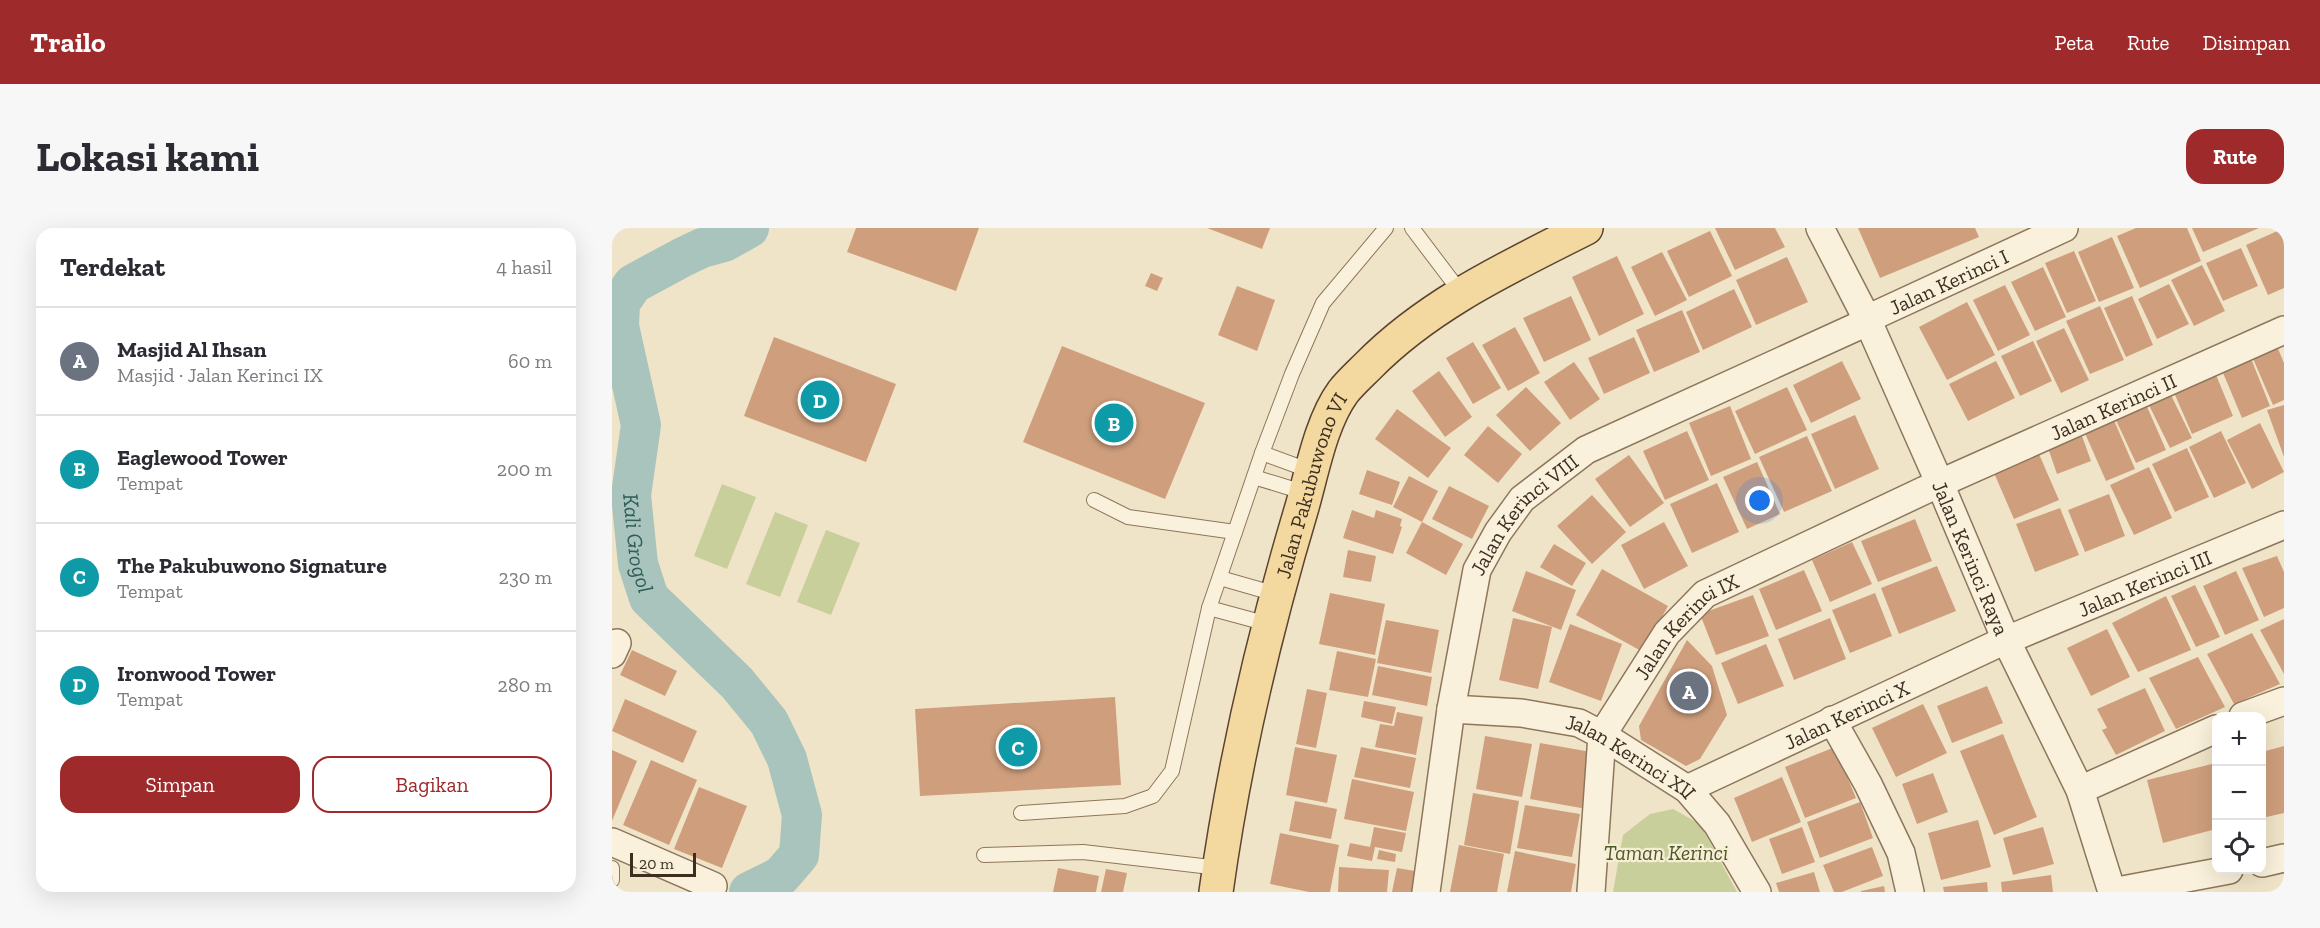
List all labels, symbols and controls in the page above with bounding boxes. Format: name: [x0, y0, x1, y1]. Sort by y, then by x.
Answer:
text: Trailo: [30, 26, 106, 59]
text: Peta: [2055, 30, 2094, 55]
text: Rute: [2127, 30, 2169, 55]
text: Disimpan: [2202, 30, 2290, 55]
button: Rute: [2186, 129, 2284, 184]
text: Lokasi kami: [36, 131, 259, 182]
street label: Jalan Kerinci I: [1885, 243, 2012, 320]
text: Terdekat: [60, 251, 165, 283]
text: 4 hasil: [496, 255, 552, 279]
text: Masjid Al Ihsan: [117, 336, 267, 363]
text: A: [73, 349, 86, 373]
text: 60 m: [508, 349, 552, 373]
text: Masjid · Jalan Kerinci IX: [117, 363, 323, 387]
street label: Jalan Kerinci II: [2046, 367, 2180, 445]
pin: D: [800, 378, 840, 423]
street label: Jalan Pakubuwono VI: [1270, 388, 1352, 581]
pin: B: [1094, 400, 1134, 446]
text: Eaglewood Tower: [117, 444, 288, 471]
street label: Jalan Kerinci VIII: [1464, 448, 1583, 579]
text: B: [73, 457, 86, 481]
text: 200 m: [497, 457, 552, 481]
text: Tempat: [117, 471, 183, 495]
street label: Jalan Kerinci Raya: [1927, 477, 2015, 639]
your location: [1745, 486, 1774, 515]
water label: Kali Grogol: [617, 492, 660, 596]
street label: Jalan Kerinci III: [2074, 544, 2215, 622]
text: The Pakubuwono Signature: [117, 552, 387, 579]
text: C: [73, 565, 86, 589]
text: 230 m: [499, 565, 552, 589]
street label: Jalan Kerinci IX: [1628, 567, 1743, 684]
text: Tempat: [117, 579, 183, 603]
text: Ironwood Tower: [117, 660, 276, 687]
pin: A: [1670, 668, 1708, 714]
text: D: [73, 673, 86, 697]
text: 280 m: [498, 673, 552, 697]
street label: Jalan Kerinci X: [1780, 674, 1913, 754]
text: Tempat: [117, 687, 183, 711]
street label: Jalan Kerinci XII: [1564, 708, 1702, 804]
map controls: [2212, 712, 2266, 874]
button: +: [2212, 712, 2266, 766]
pin: C: [998, 724, 1038, 770]
button: Simpan: [60, 756, 300, 813]
button: Bagikan: [312, 756, 552, 813]
button: −: [2212, 766, 2266, 820]
button: locate: [2212, 820, 2266, 874]
park label: Taman Kerinci: [1604, 840, 1728, 865]
scale bar: [630, 850, 696, 878]
text: 20 m: [639, 854, 674, 873]

